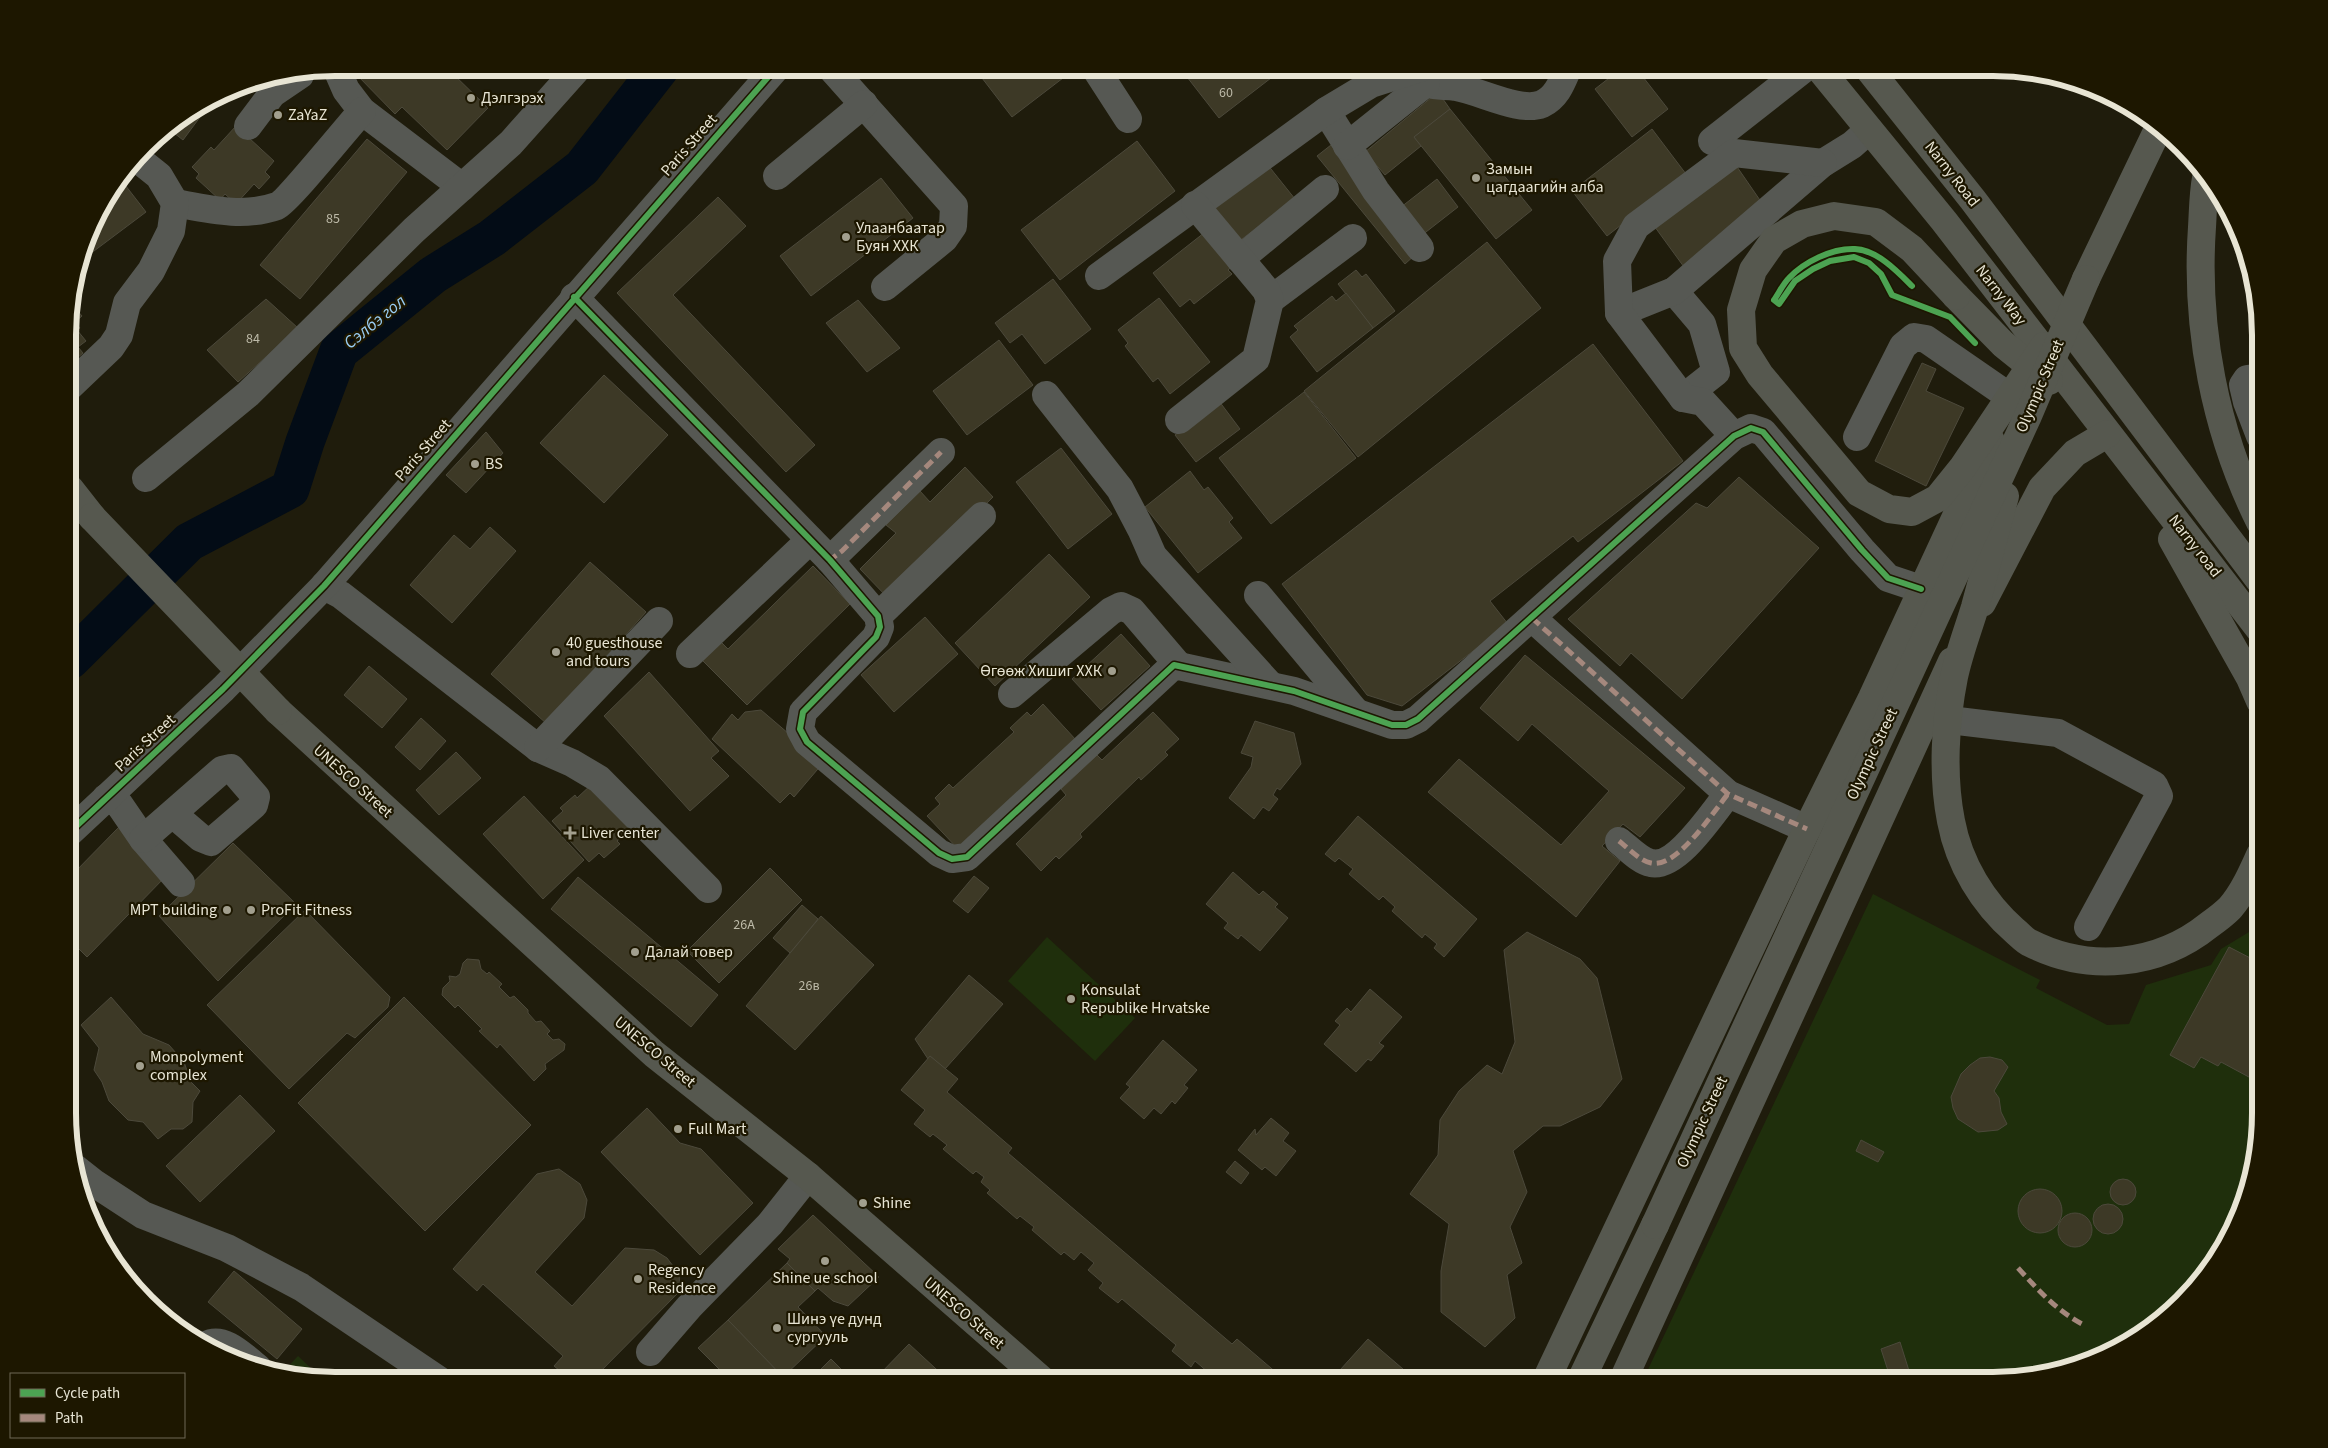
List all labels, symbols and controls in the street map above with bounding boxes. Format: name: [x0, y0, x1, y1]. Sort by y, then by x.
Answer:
house number: 60: [1219, 83, 1233, 103]
place label: Дэлгэрэх: [481, 87, 543, 109]
marker: Дэлгэрэх: [465, 92, 477, 104]
place label: ZaYaZ: [288, 104, 327, 126]
marker: ZaYaZ: [272, 109, 284, 121]
street label: Paris Street: [656, 109, 723, 181]
street label: Narny Road: [1919, 137, 1985, 211]
place label: Замын цагдаагийн алба: [1486, 158, 1604, 198]
marker: Замын цагдаагийн алба: [1470, 172, 1482, 184]
house number: 85: [326, 209, 340, 229]
place label: Улаанбаатар Буян ХХК: [856, 217, 945, 257]
marker: Улаанбаатар Буян ХХК: [840, 231, 852, 243]
street label: Narny Way: [1970, 260, 2032, 330]
water label: Сэлбэ гол: [339, 289, 411, 355]
house number: 84: [246, 329, 260, 349]
street label: Olympic Street: [2011, 336, 2070, 436]
street label: Paris Street: [390, 414, 457, 486]
place label: BS: [485, 453, 503, 475]
marker: BS: [469, 458, 481, 470]
street label: Narny road: [2163, 510, 2227, 582]
place label: 40 guesthouse and tours: [566, 632, 662, 672]
marker: 40 guesthouse and tours: [550, 646, 562, 658]
place label: Өгөөж Хишиг ХХК: [980, 660, 1103, 682]
marker: Өгөөж Хишиг ХХК: [1106, 665, 1118, 677]
street label: Olympic Street: [1841, 704, 1903, 803]
street label: Paris Street: [110, 709, 181, 777]
street label: UNESCO Street: [308, 739, 398, 823]
place label: Liver center: [581, 822, 660, 844]
marker: Liver center: [563, 826, 577, 840]
place label: MPT building: [130, 899, 217, 921]
place label: ProFit Fitness: [261, 899, 352, 921]
marker: MPT building: [221, 904, 233, 916]
marker: ProFit Fitness: [245, 904, 257, 916]
house number: 26A: [733, 915, 755, 935]
place label: Далай товер: [645, 941, 733, 963]
marker: Далай товер: [629, 946, 641, 958]
house number: 26в: [798, 976, 820, 996]
place label: Konsulat Republike Hrvatske: [1081, 979, 1210, 1019]
marker: Konsulat Republike Hrvatske: [1065, 993, 1077, 1005]
street label: UNESCO Street: [610, 1011, 701, 1093]
place label: Monpolyment complex: [150, 1046, 244, 1086]
marker: Monpolyment complex: [134, 1060, 146, 1072]
street label: Olympic Street: [1671, 1072, 1733, 1171]
place label: Full Mart: [688, 1118, 747, 1140]
marker: Full Mart: [672, 1123, 684, 1135]
place label: Shine: [873, 1192, 911, 1214]
marker: Shine: [857, 1197, 869, 1209]
marker: Shine ue school: [819, 1255, 831, 1267]
place label: Regency Residence: [648, 1259, 716, 1299]
place label: Shine ue school: [772, 1267, 878, 1289]
street label: UNESCO Street: [919, 1272, 1009, 1355]
marker: Regency Residence: [632, 1273, 644, 1285]
place label: Шинэ үе дунд сургууль: [787, 1308, 882, 1348]
marker: Шинэ үе дунд сургууль: [771, 1322, 783, 1334]
legend: [10, 1373, 185, 1438]
text: Cycle path: [55, 1383, 120, 1404]
text: Path: [55, 1408, 83, 1429]

